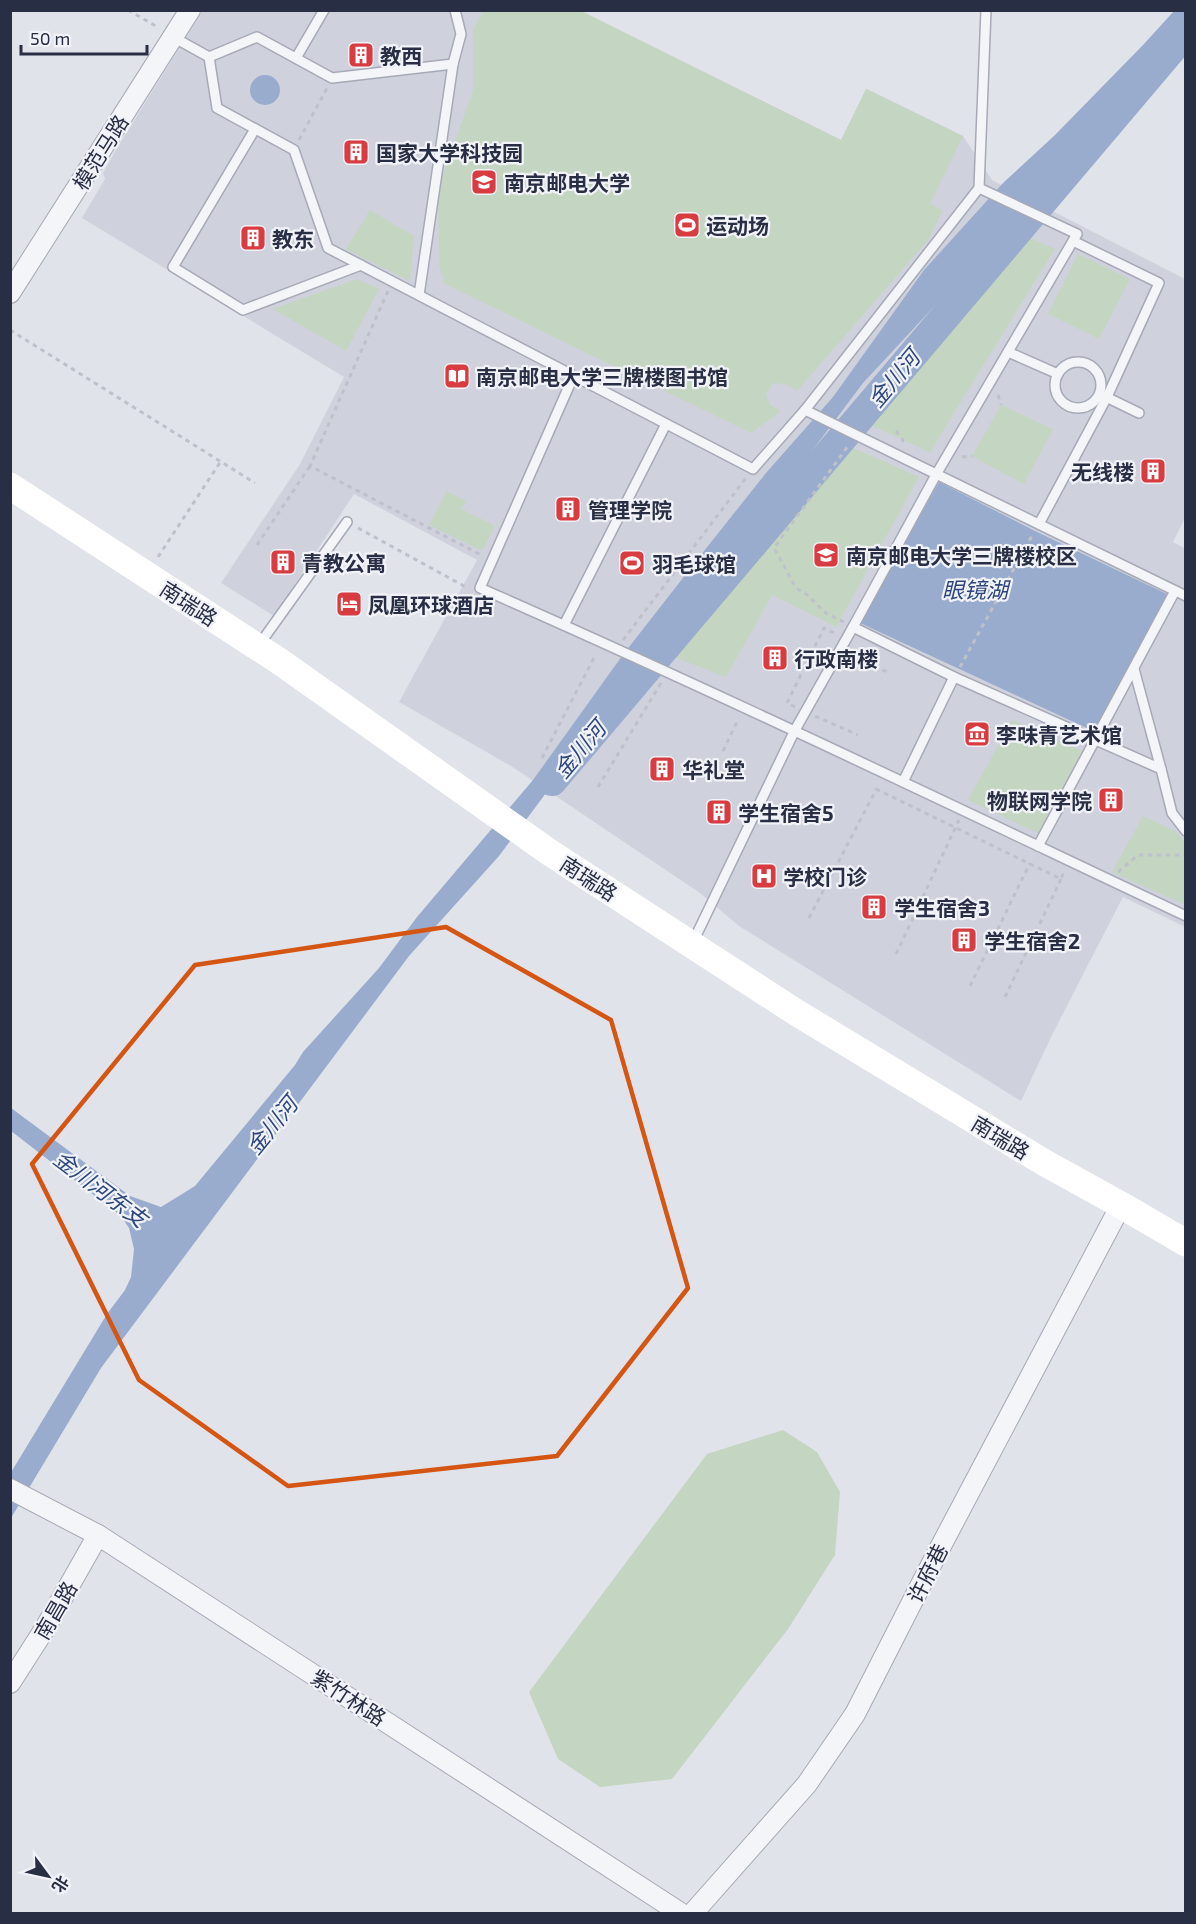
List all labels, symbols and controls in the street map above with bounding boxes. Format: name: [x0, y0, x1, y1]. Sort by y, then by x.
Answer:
scale bar: [21, 18, 147, 56]
text: 50 m: [30, 27, 70, 49]
building icon: 教西: [346, 40, 376, 70]
place label: 教西: [380, 43, 422, 68]
street label: 模范马路: [67, 110, 133, 194]
building icon: 国家大学科技园: [341, 137, 371, 167]
place label: 国家大学科技园: [376, 140, 523, 165]
school or university icon: 南京邮电大学: [469, 167, 499, 197]
place label: 南京邮电大学: [504, 170, 630, 195]
sports icon: 运动场: [672, 210, 702, 240]
place label: 运动场: [706, 213, 769, 238]
building icon: 教东: [238, 223, 268, 253]
place label: 教东: [272, 226, 314, 251]
water label: 金川河: [862, 341, 927, 412]
library icon: 南京邮电大学三牌楼图书馆: [442, 361, 472, 391]
place label: 南京邮电大学三牌楼图书馆: [476, 364, 728, 389]
building icon: 无线楼: [1138, 456, 1168, 486]
place label: 无线楼: [1071, 459, 1134, 484]
building icon: 管理学院: [553, 494, 583, 524]
place label: 管理学院: [588, 497, 672, 522]
school or university icon: 南京邮电大学三牌楼校区: [811, 540, 841, 570]
place label: 南京邮电大学三牌楼校区: [846, 543, 1077, 568]
building icon: 青教公寓: [268, 547, 298, 577]
sports icon: 羽毛球馆: [617, 548, 647, 578]
place label: 青教公寓: [302, 550, 386, 575]
place label: 羽毛球馆: [652, 551, 736, 576]
street label: 南瑞路: [156, 575, 222, 631]
water label: 眼镜湖: [942, 576, 1011, 602]
hotel icon: 凤凰环球酒店: [334, 589, 364, 619]
place label: 凤凰环球酒店: [368, 592, 494, 617]
building icon: 行政南楼: [760, 643, 790, 673]
place label: 行政南楼: [794, 646, 878, 671]
water label: 金川河: [548, 712, 613, 783]
museum icon: 李味青艺术馆: [962, 719, 992, 749]
place label: 李味青艺术馆: [996, 722, 1122, 747]
building icon: 华礼堂: [647, 754, 677, 784]
place label: 华礼堂: [682, 757, 745, 782]
building icon: 物联网学院: [1096, 785, 1126, 815]
place label: 物联网学院: [987, 788, 1092, 813]
building icon: 学生宿舍5: [704, 797, 734, 827]
place label: 学生宿舍5: [738, 800, 834, 825]
street label: 南瑞路: [556, 850, 622, 906]
hospital icon: 学校门诊: [749, 861, 779, 891]
place label: 学校门诊: [783, 864, 868, 889]
building icon: 学生宿舍3: [859, 892, 889, 922]
place label: 学生宿舍3: [894, 895, 990, 920]
building icon: 学生宿舍2: [949, 925, 979, 955]
place label: 学生宿舍2: [984, 928, 1080, 953]
water label: 金川河: [240, 1088, 304, 1159]
street label: 南瑞路: [968, 1110, 1034, 1164]
water label: 金川河东支: [49, 1145, 155, 1233]
street label: 许府巷: [902, 1539, 952, 1607]
street label: 南昌路: [28, 1576, 82, 1644]
street label: 紫竹林路: [307, 1664, 391, 1730]
north arrow: [18, 1846, 78, 1906]
text: 北: [49, 1873, 73, 1896]

